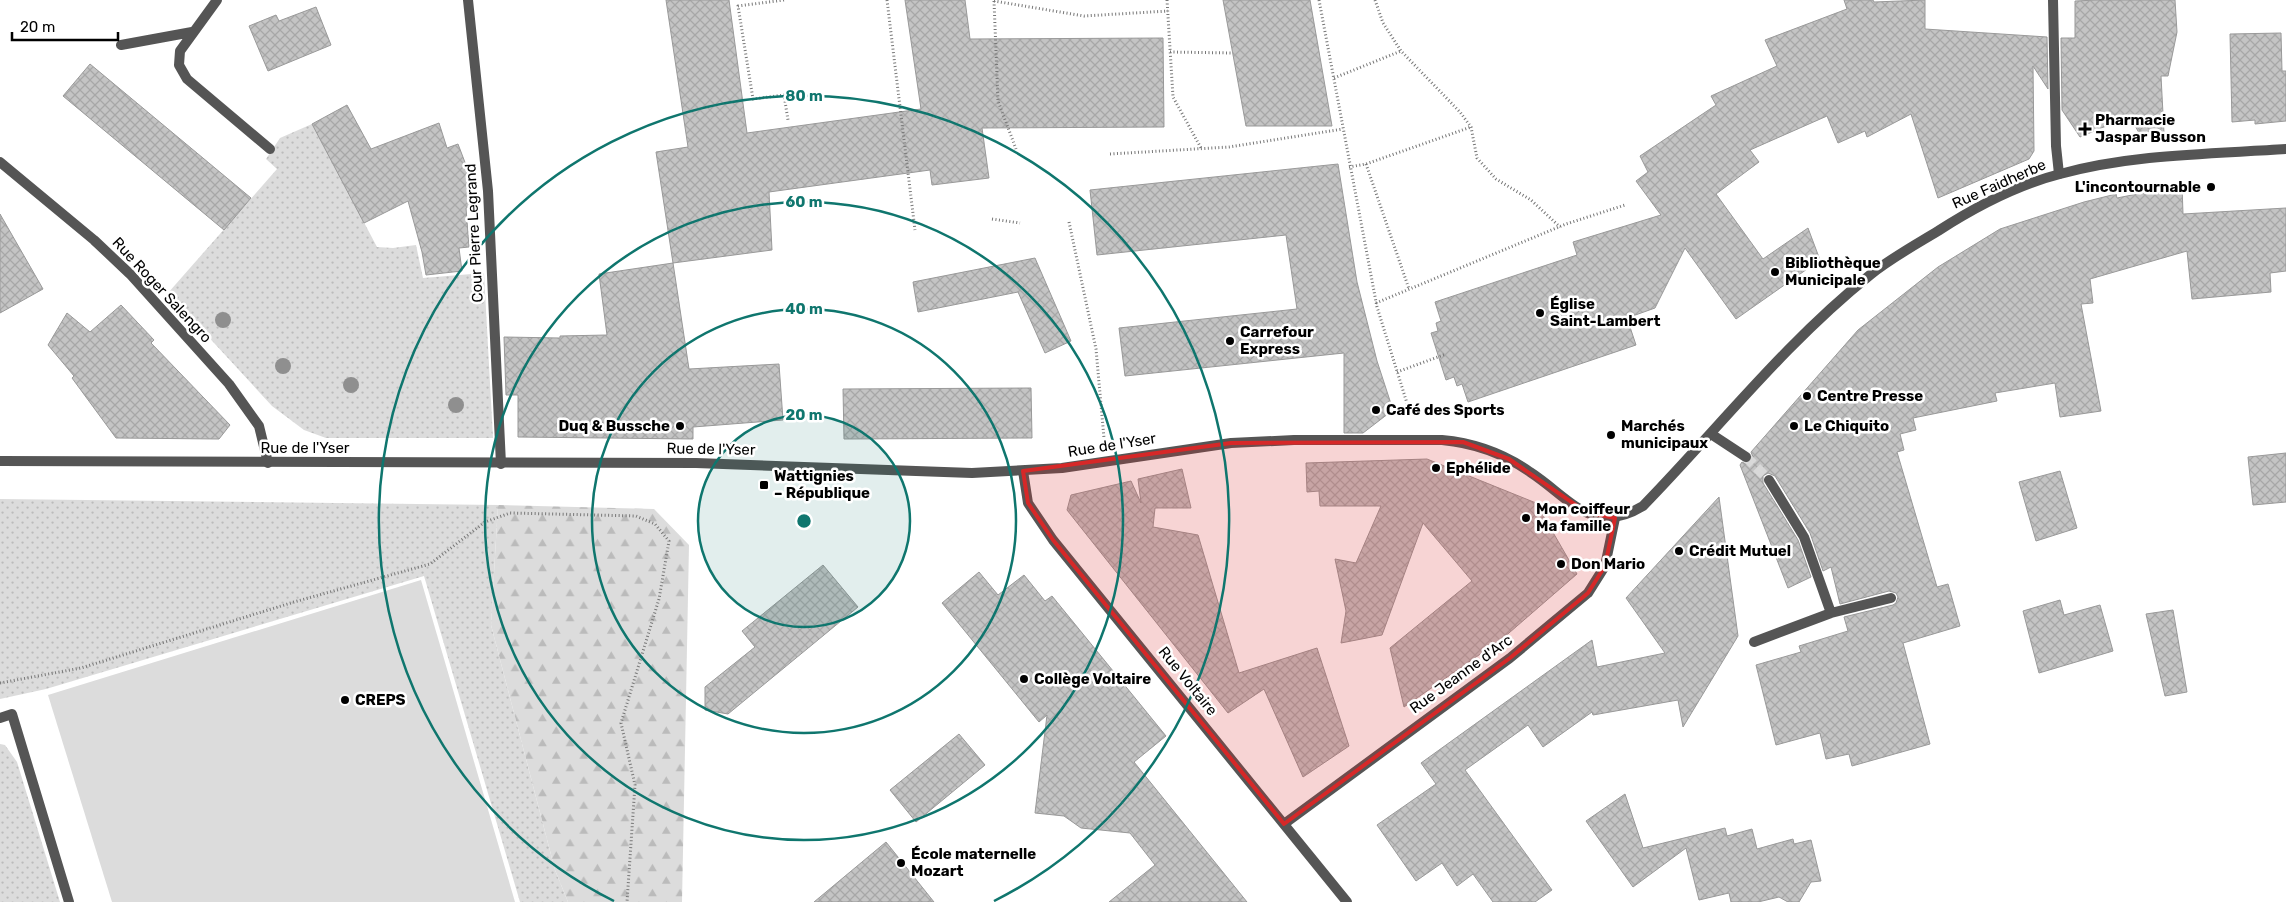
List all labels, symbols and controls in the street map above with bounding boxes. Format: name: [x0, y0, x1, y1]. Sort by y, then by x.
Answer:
scale bar: [12, 10, 119, 42]
text: 20 m: [20, 18, 55, 36]
text: 80 m: [785, 87, 823, 105]
place label: Pharmacie Jaspar Busson: [2095, 111, 2206, 146]
marker: Pharmacie Jaspar Busson: [2079, 123, 2091, 135]
street label: Rue Faidherbe: [1949, 155, 2049, 213]
street label: Cour Pierre Legrand: [461, 163, 487, 303]
place label: L'incontournable: [2075, 178, 2201, 196]
marker: L'incontournable: [2205, 181, 2217, 193]
text: 60 m: [786, 193, 822, 211]
street label: Rue Roger Salengro: [109, 234, 215, 346]
place label: Bibliothèque Municipale: [1785, 254, 1881, 289]
marker: Bibliothèque Municipale: [1769, 266, 1781, 278]
place label: Église Saint-Lambert: [1550, 295, 1660, 330]
text: 40 m: [785, 300, 823, 318]
marker: Église Saint-Lambert: [1534, 307, 1546, 319]
place label: Carrefour Express: [1240, 323, 1314, 358]
marker: Carrefour Express: [1224, 335, 1236, 347]
place label: Centre Presse: [1817, 387, 1923, 405]
marker: Centre Presse: [1801, 390, 1813, 402]
place label: Café des Sports: [1386, 401, 1505, 419]
marker: Café des Sports: [1370, 404, 1382, 416]
text: 20 m: [786, 406, 822, 424]
place label: Duq & Bussche: [558, 417, 670, 435]
place label: Marchés municipaux: [1621, 417, 1708, 452]
place label: Le Chiquito: [1804, 417, 1889, 435]
marker: Duq & Bussche: [674, 420, 686, 432]
marker: Le Chiquito: [1788, 420, 1800, 432]
street label: Rue de l'Yser: [1067, 429, 1158, 461]
marker: Marchés municipaux: [1605, 429, 1617, 441]
street label: Rue de l'Yser: [261, 439, 350, 457]
street label: Rue de l'Yser: [666, 439, 756, 459]
place label: Ephélide: [1446, 459, 1511, 477]
marker: Ephélide: [1430, 462, 1442, 474]
place label: Wattignies – République: [774, 467, 870, 502]
marker: Wattignies – République: [758, 479, 770, 491]
place label: Mon coiffeur Ma famille: [1536, 500, 1630, 535]
centre of rings: [795, 512, 813, 530]
marker: Mon coiffeur Ma famille: [1520, 512, 1532, 524]
place label: Crédit Mutuel: [1689, 542, 1791, 560]
marker: Crédit Mutuel: [1673, 545, 1685, 557]
place label: Don Mario: [1571, 555, 1645, 573]
marker: Don Mario: [1555, 558, 1567, 570]
street label: Rue Jeanne d'Arc: [1406, 631, 1516, 717]
street label: Rue Voltaire: [1155, 643, 1221, 719]
place label: Collège Voltaire: [1034, 670, 1151, 688]
marker: Collège Voltaire: [1018, 673, 1030, 685]
place label: CREPS: [355, 691, 406, 709]
marker: CREPS: [339, 694, 351, 706]
place label: École maternelle Mozart: [911, 845, 1036, 880]
marker: École maternelle Mozart: [895, 857, 907, 869]

